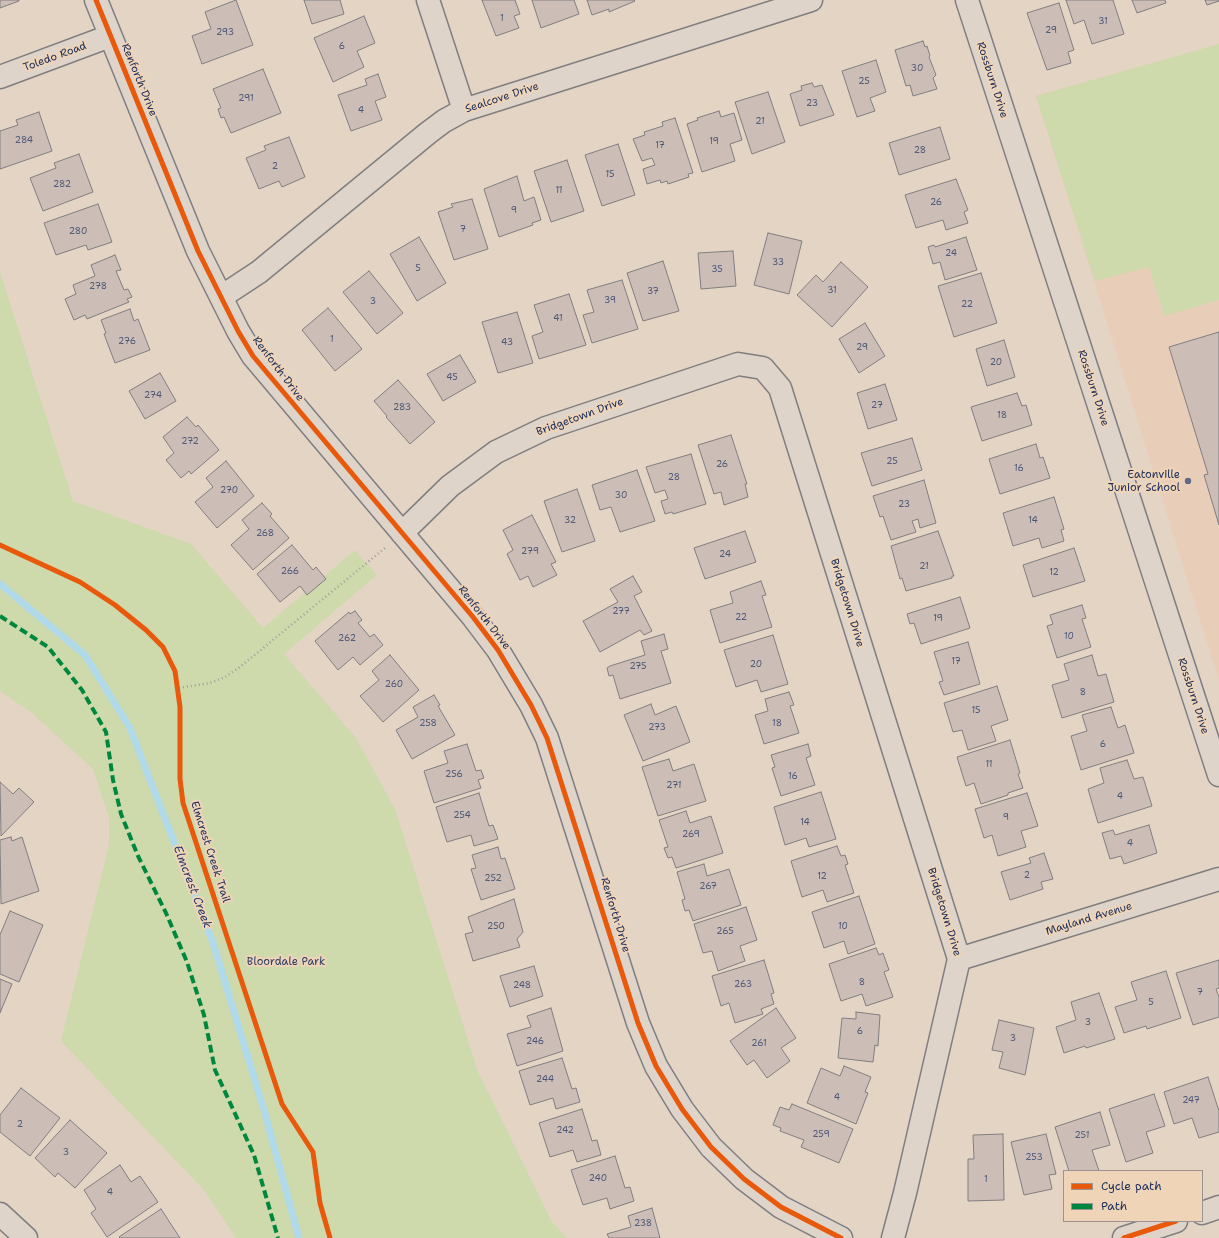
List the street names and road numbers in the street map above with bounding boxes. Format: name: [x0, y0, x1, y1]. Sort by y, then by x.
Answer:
street label: Toledo Road: [22, 39, 88, 75]
street label: Rossburn Drive: [973, 40, 1011, 120]
street label: Renforth Drive: [118, 42, 160, 118]
street label: Sealcove Drive: [464, 80, 540, 116]
street label: Renforth Drive: [249, 334, 307, 404]
street label: Rossburn Drive: [1074, 348, 1112, 428]
street label: Bridgetown Drive: [535, 395, 625, 439]
street label: Bridgetown Drive: [827, 557, 867, 649]
street label: Renforth Drive: [455, 583, 513, 653]
street label: Rossburn Drive: [1174, 656, 1212, 736]
street label: Elmcrest Creek Trail: [187, 800, 233, 904]
street label: Bridgetown Drive: [924, 866, 964, 958]
street label: Renforth Drive: [597, 876, 633, 954]
street label: Mayland Avenue: [1044, 900, 1134, 938]

